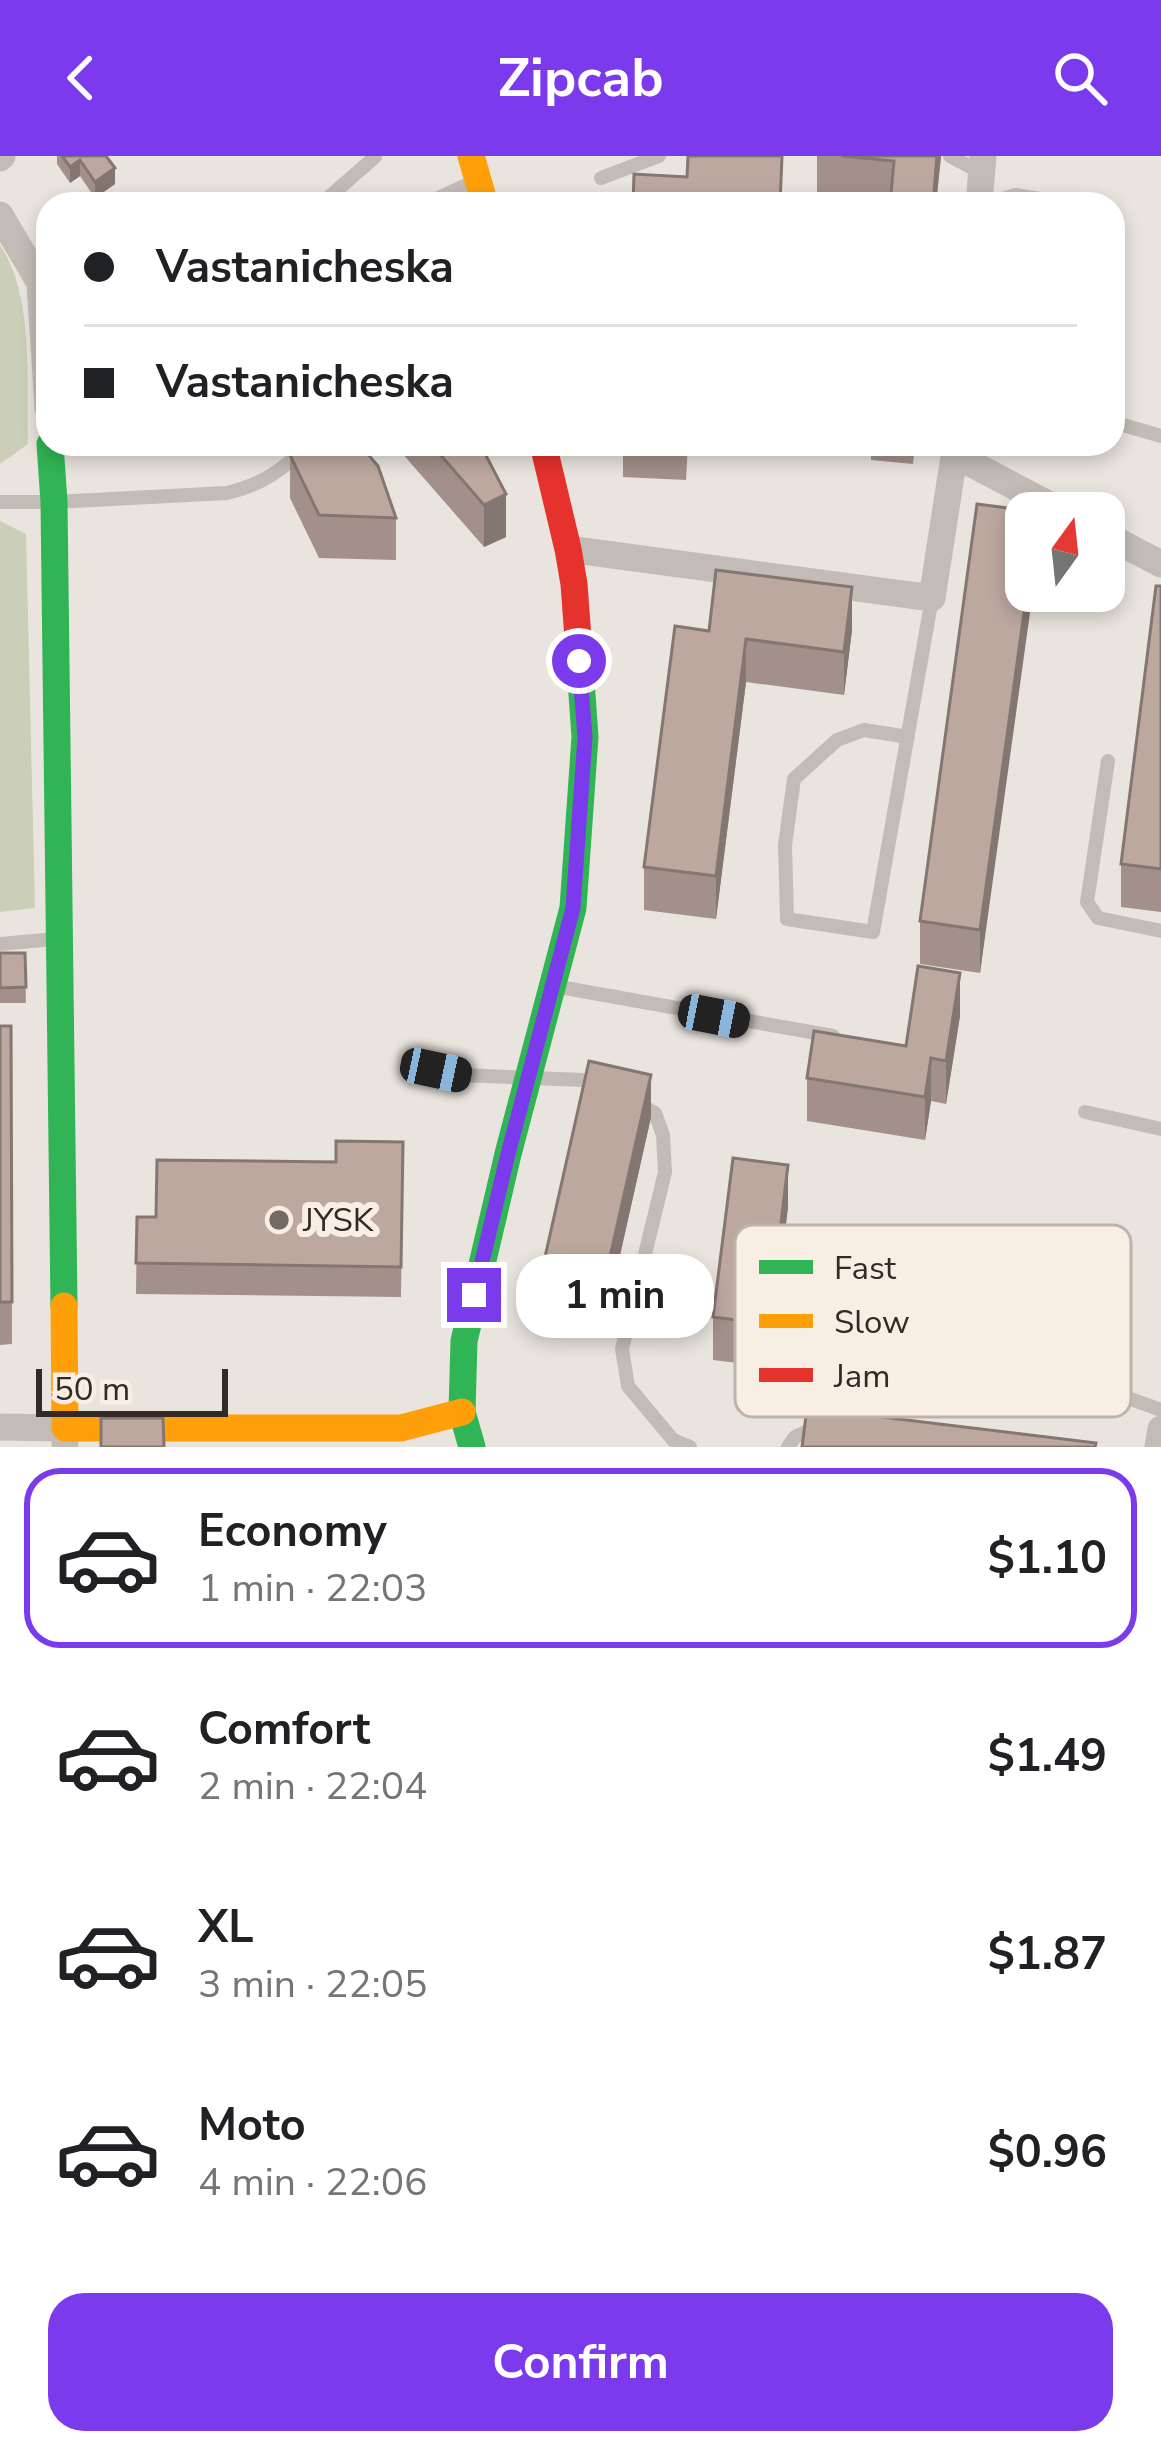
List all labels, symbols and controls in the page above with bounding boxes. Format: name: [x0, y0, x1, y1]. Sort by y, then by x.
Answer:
text: Zipcab: [497, 41, 664, 115]
icon: back: [48, 45, 114, 111]
icon: search: [1047, 45, 1113, 111]
text: Vastanicheska: [156, 237, 454, 298]
text: Vastanicheska: [156, 352, 454, 413]
north arrow: [1005, 492, 1125, 612]
map controls: [1005, 492, 1125, 612]
route start: [552, 634, 606, 688]
car: [675, 991, 753, 1041]
car: [397, 1045, 475, 1095]
place label: JYSK: [302, 1198, 375, 1243]
marker: JYSK: [266, 1207, 292, 1233]
legend: [735, 1225, 1131, 1417]
text: Fast: [834, 1246, 897, 1291]
callout: 1 min: [516, 1253, 714, 1337]
route end: [447, 1268, 501, 1322]
text: 1 min: [565, 1269, 665, 1322]
text: Slow: [834, 1300, 910, 1345]
text: Jam: [833, 1354, 890, 1399]
scale bar: [36, 1363, 228, 1416]
text: 50 m: [54, 1367, 130, 1412]
text: Economy: [198, 1501, 387, 1562]
icon: car: [54, 1504, 162, 1612]
text: $1.10: [988, 1528, 1107, 1589]
text: 1 min · 22:03: [198, 1562, 427, 1615]
text: Comfort: [198, 1699, 370, 1760]
icon: car: [54, 1702, 162, 1810]
text: $1.49: [988, 1726, 1107, 1787]
text: 2 min · 22:04: [198, 1760, 427, 1813]
text: XL: [198, 1897, 254, 1958]
icon: car: [54, 1900, 162, 2008]
text: $1.87: [988, 1924, 1107, 1985]
text: 3 min · 22:05: [198, 1958, 427, 2011]
text: Moto: [198, 2095, 306, 2156]
icon: car: [54, 2098, 162, 2206]
text: $0.96: [988, 2122, 1107, 2183]
text: 4 min · 22:06: [198, 2156, 427, 2209]
button: Confirm: [48, 2293, 1113, 2431]

